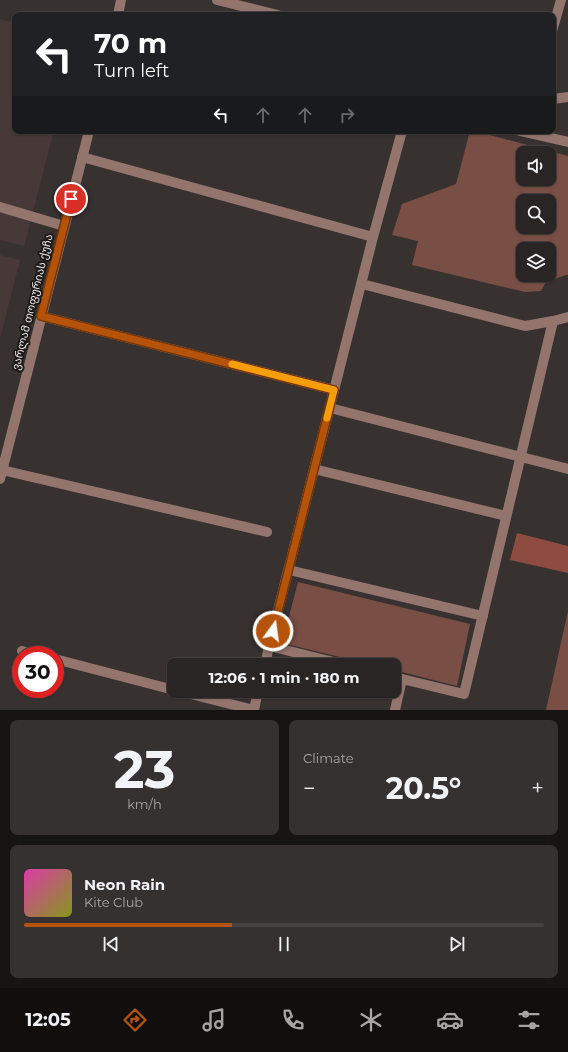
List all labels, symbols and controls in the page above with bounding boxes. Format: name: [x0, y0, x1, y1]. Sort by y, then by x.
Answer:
text: 70 m: [94, 26, 167, 60]
icon: left: [28, 28, 80, 80]
text: Turn left: [94, 60, 169, 82]
icon: left: [210, 104, 232, 126]
icon: ahead: [252, 104, 274, 126]
icon: ahead: [294, 104, 316, 126]
icon: right: [336, 104, 358, 126]
map controls: [516, 146, 556, 282]
button: sound: [516, 146, 556, 186]
pin: [54, 182, 88, 216]
icon: arrive: [60, 188, 82, 210]
button: search: [516, 194, 556, 234]
street label: ვარლამ თოფურიას ქუჩა: [8, 233, 56, 371]
button: layers: [516, 242, 556, 282]
position arrow: [252, 610, 294, 652]
speed limit sign: 30: [12, 646, 64, 698]
text: 12:06 · 1 min · 180 m: [208, 668, 360, 687]
text: 23: [114, 738, 175, 801]
text: Climate: [303, 750, 354, 766]
text: 20.5°: [386, 770, 461, 807]
text: −: [303, 775, 316, 802]
text: +: [531, 775, 544, 802]
text: km/h: [127, 796, 162, 812]
text: Neon Rain: [84, 875, 165, 894]
text: Kite Club: [84, 894, 143, 910]
icon: previous: [100, 933, 122, 955]
icon: pause: [273, 933, 295, 955]
icon: next: [446, 933, 468, 955]
icon: directions: [121, 1006, 149, 1034]
icon: music: [200, 1006, 228, 1034]
icon: phone: [279, 1006, 307, 1034]
icon: climate: [357, 1006, 385, 1034]
icon: car: [436, 1006, 464, 1034]
icon: filters: [515, 1006, 543, 1034]
text: 12:05: [25, 1009, 71, 1031]

